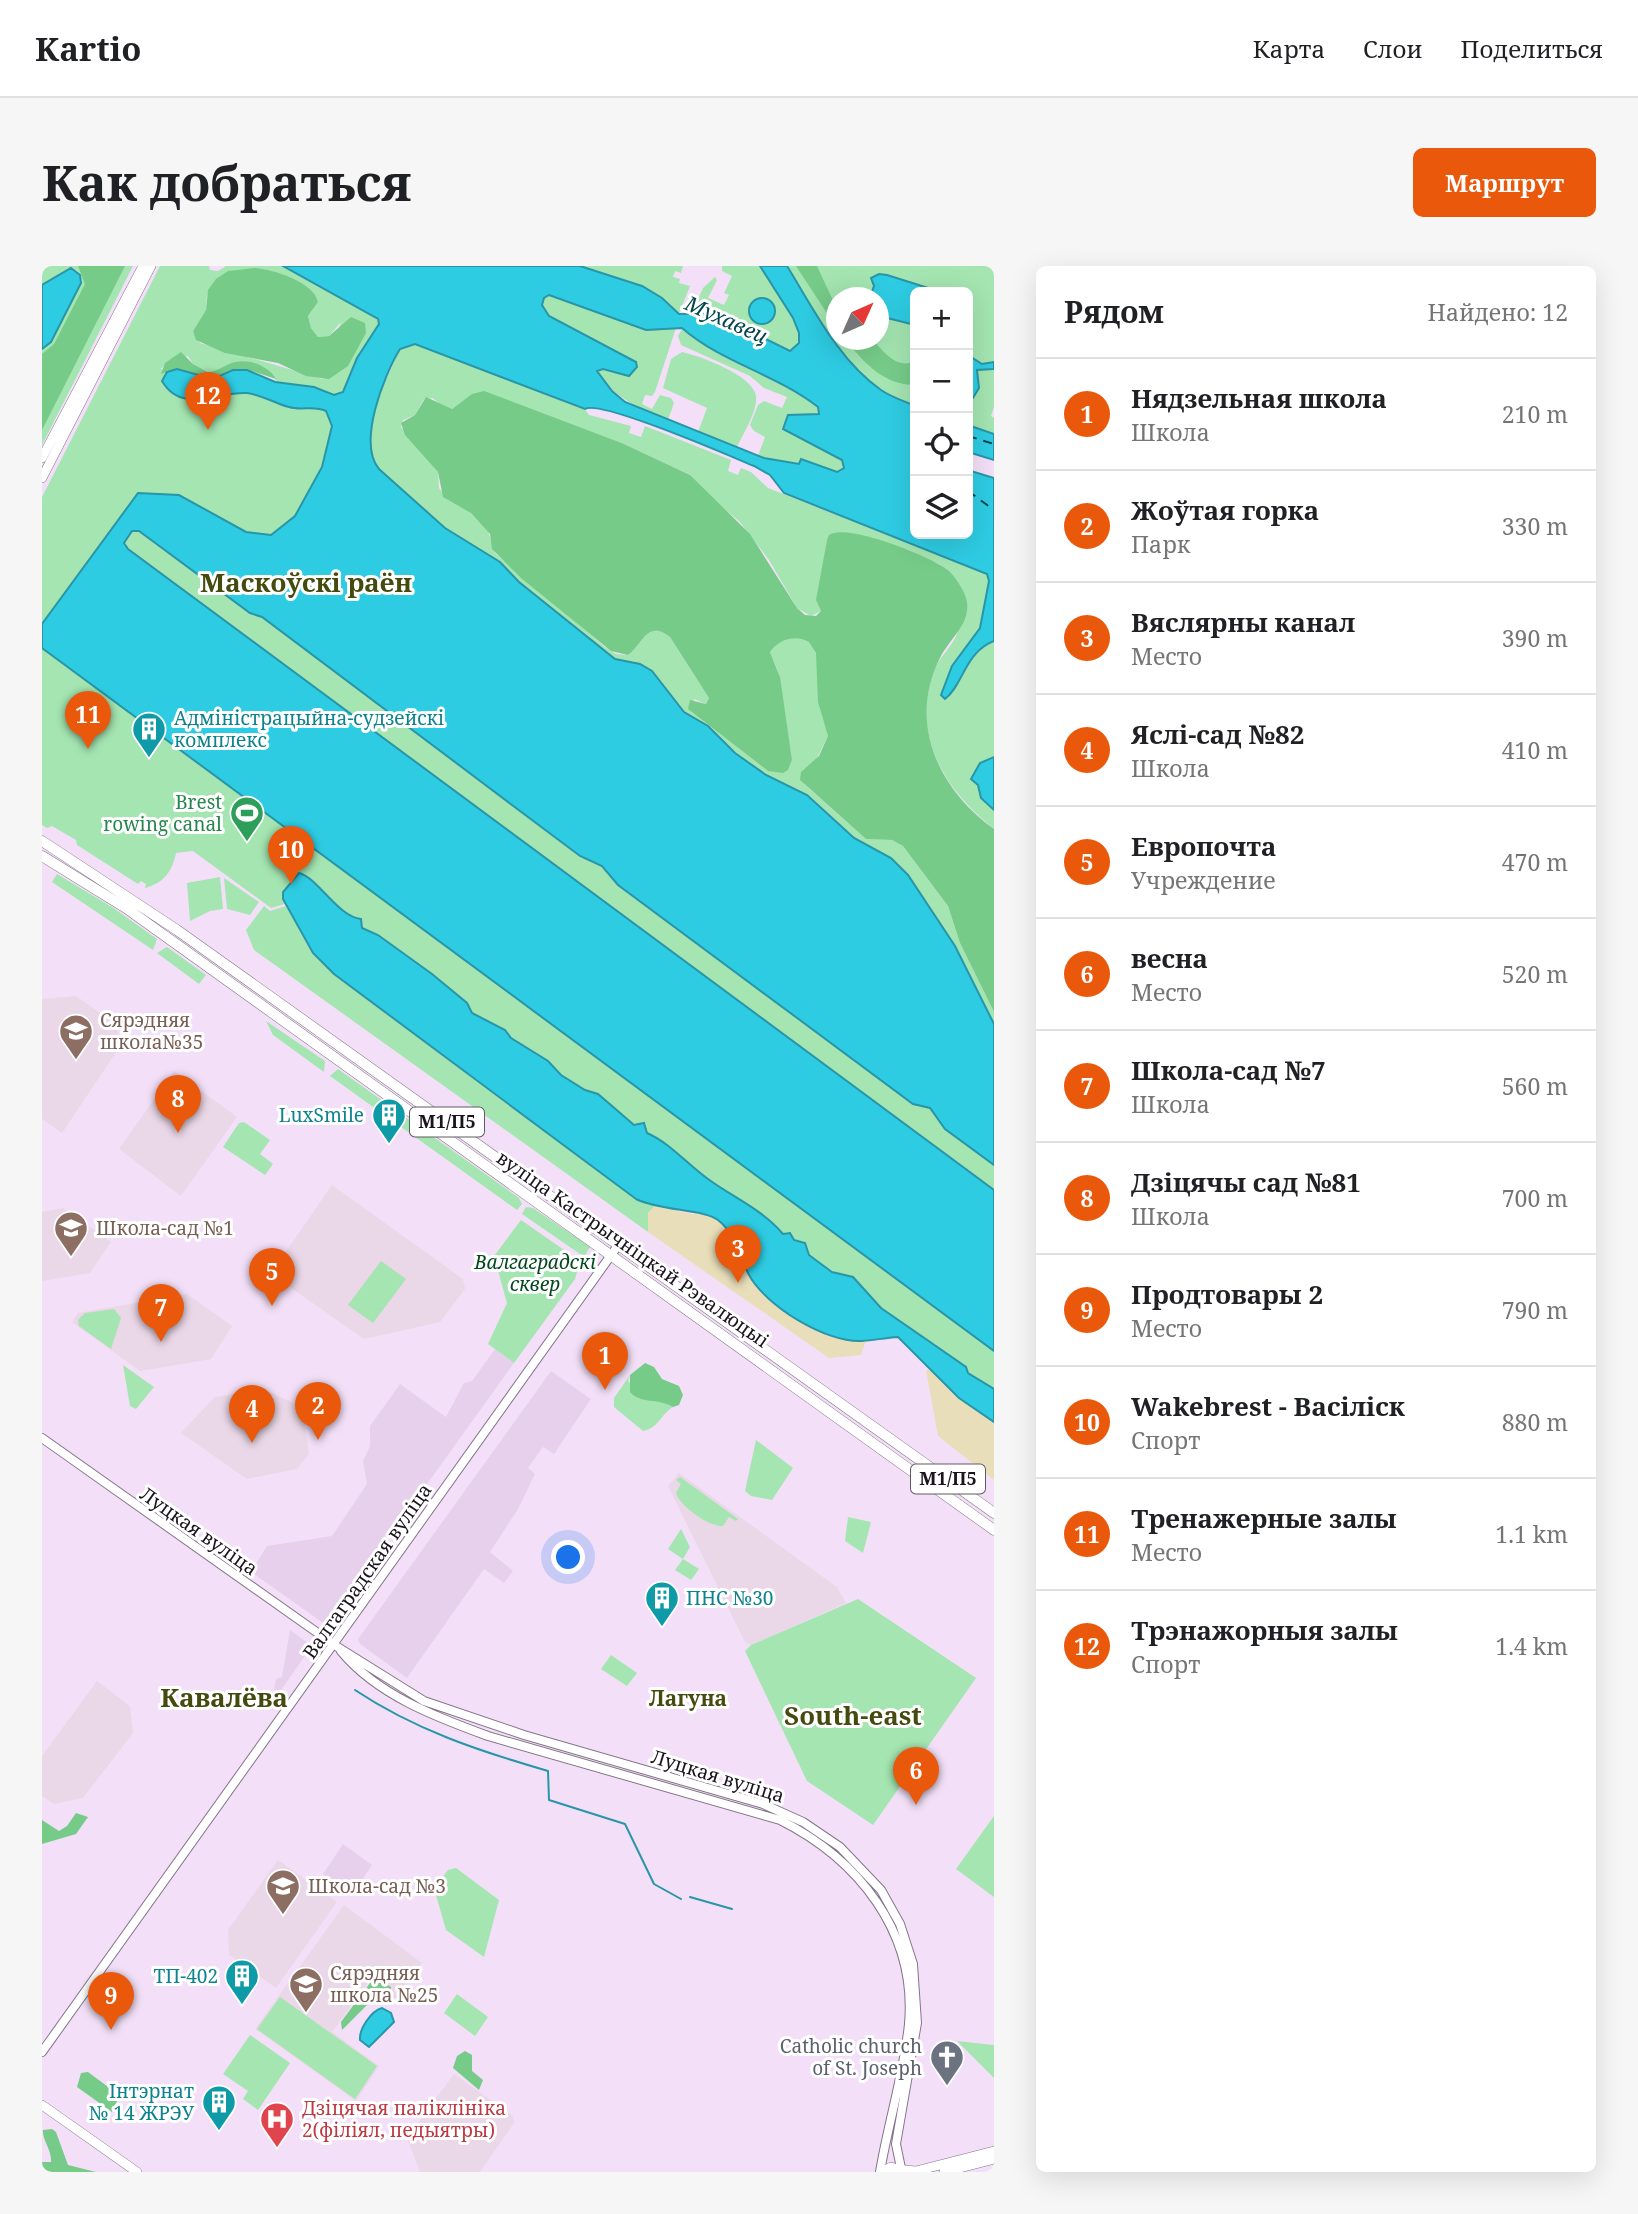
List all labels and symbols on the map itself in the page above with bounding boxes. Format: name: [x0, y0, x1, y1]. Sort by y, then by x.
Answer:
north arrow: [826, 287, 889, 350]
water label: Мухавец: [680, 288, 772, 350]
pin: 12: [185, 372, 231, 430]
district label: Маскоўскі раён: [200, 564, 412, 600]
pin: 11: [65, 691, 111, 749]
place label: Адміністрацыйна-судзейскі комплекс: [174, 705, 444, 753]
building icon: Адміністрацыйна-судзейскі комплекс: [130, 710, 168, 759]
place label: Brest rowing canal: [103, 789, 222, 837]
sports icon: Brest rowing canal: [228, 794, 266, 843]
pin: 10: [268, 826, 314, 884]
place label: Сярэдняя школа№35: [100, 1007, 203, 1055]
school or university icon: Сярэдняя школа№35: [57, 1012, 95, 1061]
pin: 8: [155, 1075, 201, 1133]
building icon: LuxSmile: [370, 1096, 408, 1145]
place label: LuxSmile: [279, 1102, 364, 1128]
road number: М1/П5: [410, 1108, 484, 1136]
street label: вуліца Кастрычніцкай Рэвалюцыі: [492, 1145, 774, 1353]
school or university icon: Школа-сад №1: [52, 1209, 90, 1258]
place label: Школа-сад №1: [96, 1215, 234, 1241]
pin: 3: [715, 1225, 761, 1283]
pin: 5: [249, 1248, 295, 1306]
park label: Валгаградскі сквер: [473, 1249, 596, 1297]
pin: 7: [138, 1284, 184, 1342]
pin: 1: [582, 1332, 628, 1390]
pin: 2: [295, 1382, 341, 1440]
pin: 4: [229, 1385, 275, 1443]
road number: М1/П5: [911, 1464, 985, 1494]
street label: Валгаградская вуліца: [297, 1478, 437, 1664]
street label: Луцкая вуліца: [135, 1481, 263, 1581]
your location: [551, 1540, 585, 1574]
building icon: ПНС №30: [643, 1579, 681, 1628]
place label: ПНС №30: [686, 1585, 773, 1611]
district label: Кавалёва: [160, 1679, 288, 1715]
district label: Лагуна: [649, 1684, 727, 1712]
district label: South-east: [784, 1697, 922, 1733]
street label: Луцкая вуліца: [648, 1743, 788, 1809]
pin: 6: [893, 1747, 939, 1805]
school or university icon: Школа-сад №3: [264, 1867, 302, 1916]
place label: Школа-сад №3: [308, 1873, 446, 1899]
building icon: ТП-402: [223, 1957, 261, 2006]
place label: Сярэдняя школа №25: [330, 1960, 438, 2008]
place label: ТП-402: [153, 1963, 218, 1989]
school or university icon: Сярэдняя школа №25: [287, 1965, 325, 2014]
pin: 9: [88, 1972, 134, 2030]
place label: Catholic church of St. Joseph: [780, 2033, 922, 2081]
church icon: Catholic church of St. Joseph: [928, 2038, 966, 2087]
place label: Інтэрнат № 14 ЖРЭУ: [89, 2078, 195, 2126]
building icon: Інтэрнат № 14 ЖРЭУ: [200, 2083, 238, 2132]
place label: Дзіцячая паліклініка 2(філіял, педыятры): [302, 2095, 506, 2143]
hospital icon: Дзіцячая паліклініка 2(філіял, педыятры): [258, 2100, 296, 2149]

